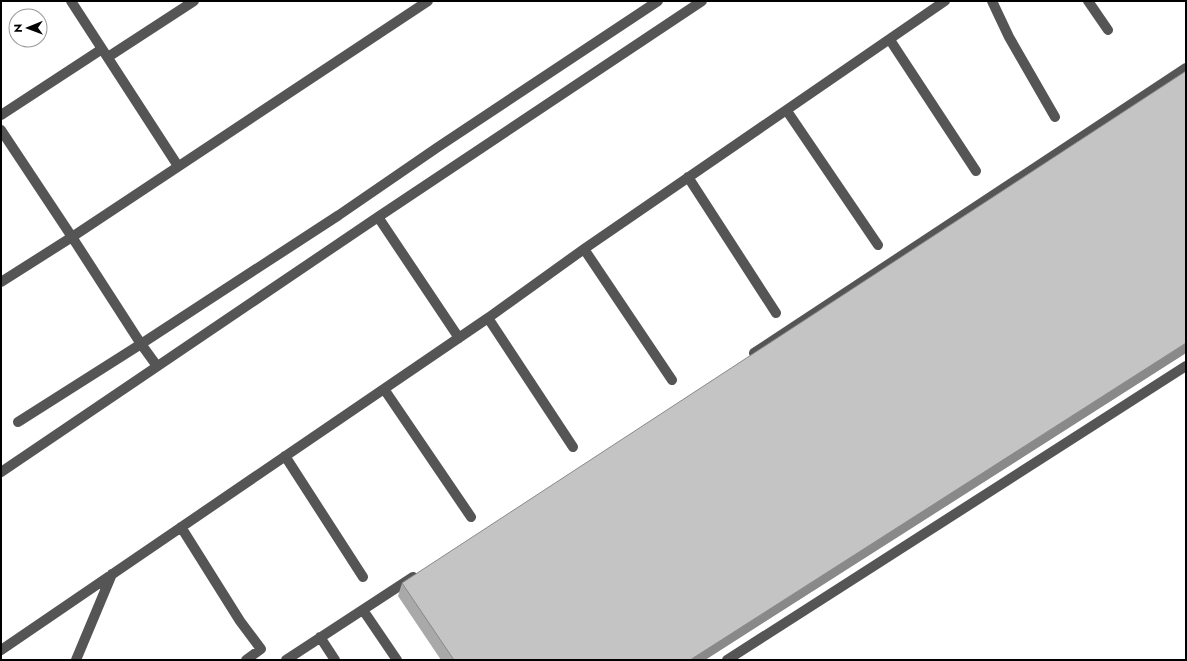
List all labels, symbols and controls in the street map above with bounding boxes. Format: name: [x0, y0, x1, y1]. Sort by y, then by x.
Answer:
north arrow: [8, 8, 48, 48]
text: N: [10, 24, 26, 33]

